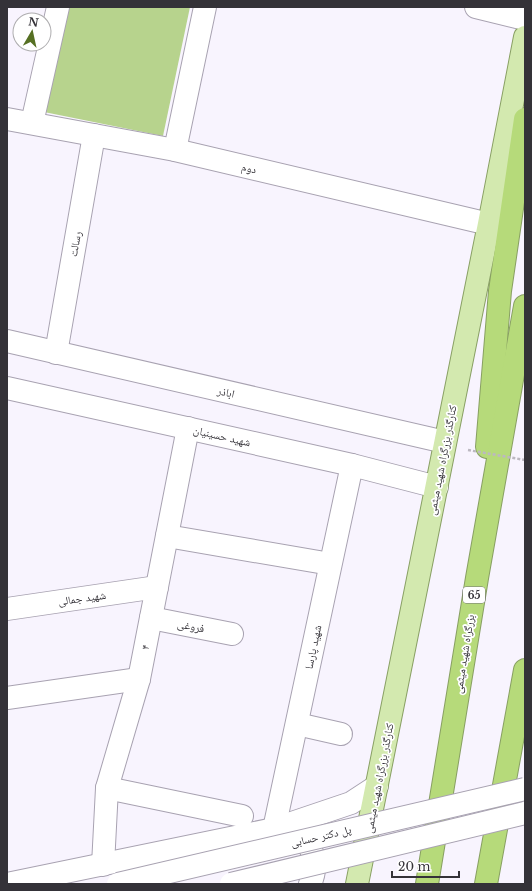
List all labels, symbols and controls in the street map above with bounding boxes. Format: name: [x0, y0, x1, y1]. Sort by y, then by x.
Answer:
north arrow: [12, 12, 52, 52]
text: N: [27, 14, 40, 30]
street label: دوم: [240, 159, 258, 177]
street label: رسالت: [66, 230, 84, 258]
street label: اباذر: [215, 383, 236, 401]
street label: کنارگذر بزرگراه شهید میثمی: [424, 403, 460, 516]
street label: شهید حسینیان: [192, 423, 252, 449]
road number: 65: [463, 587, 485, 603]
street label: شهید جمالی: [57, 588, 107, 608]
street label: بزرگراه شهید میثمی: [451, 613, 477, 695]
street label: فروغی: [176, 617, 206, 636]
street label: شهید پارسا: [302, 624, 325, 670]
street label: ۴: [138, 643, 152, 651]
street label: کنارگذر بزرگراه شهید میثمی: [361, 721, 397, 834]
street label: پل دکتر حسابی: [289, 822, 353, 850]
scale bar: [392, 853, 459, 879]
text: 20 m: [398, 859, 430, 874]

